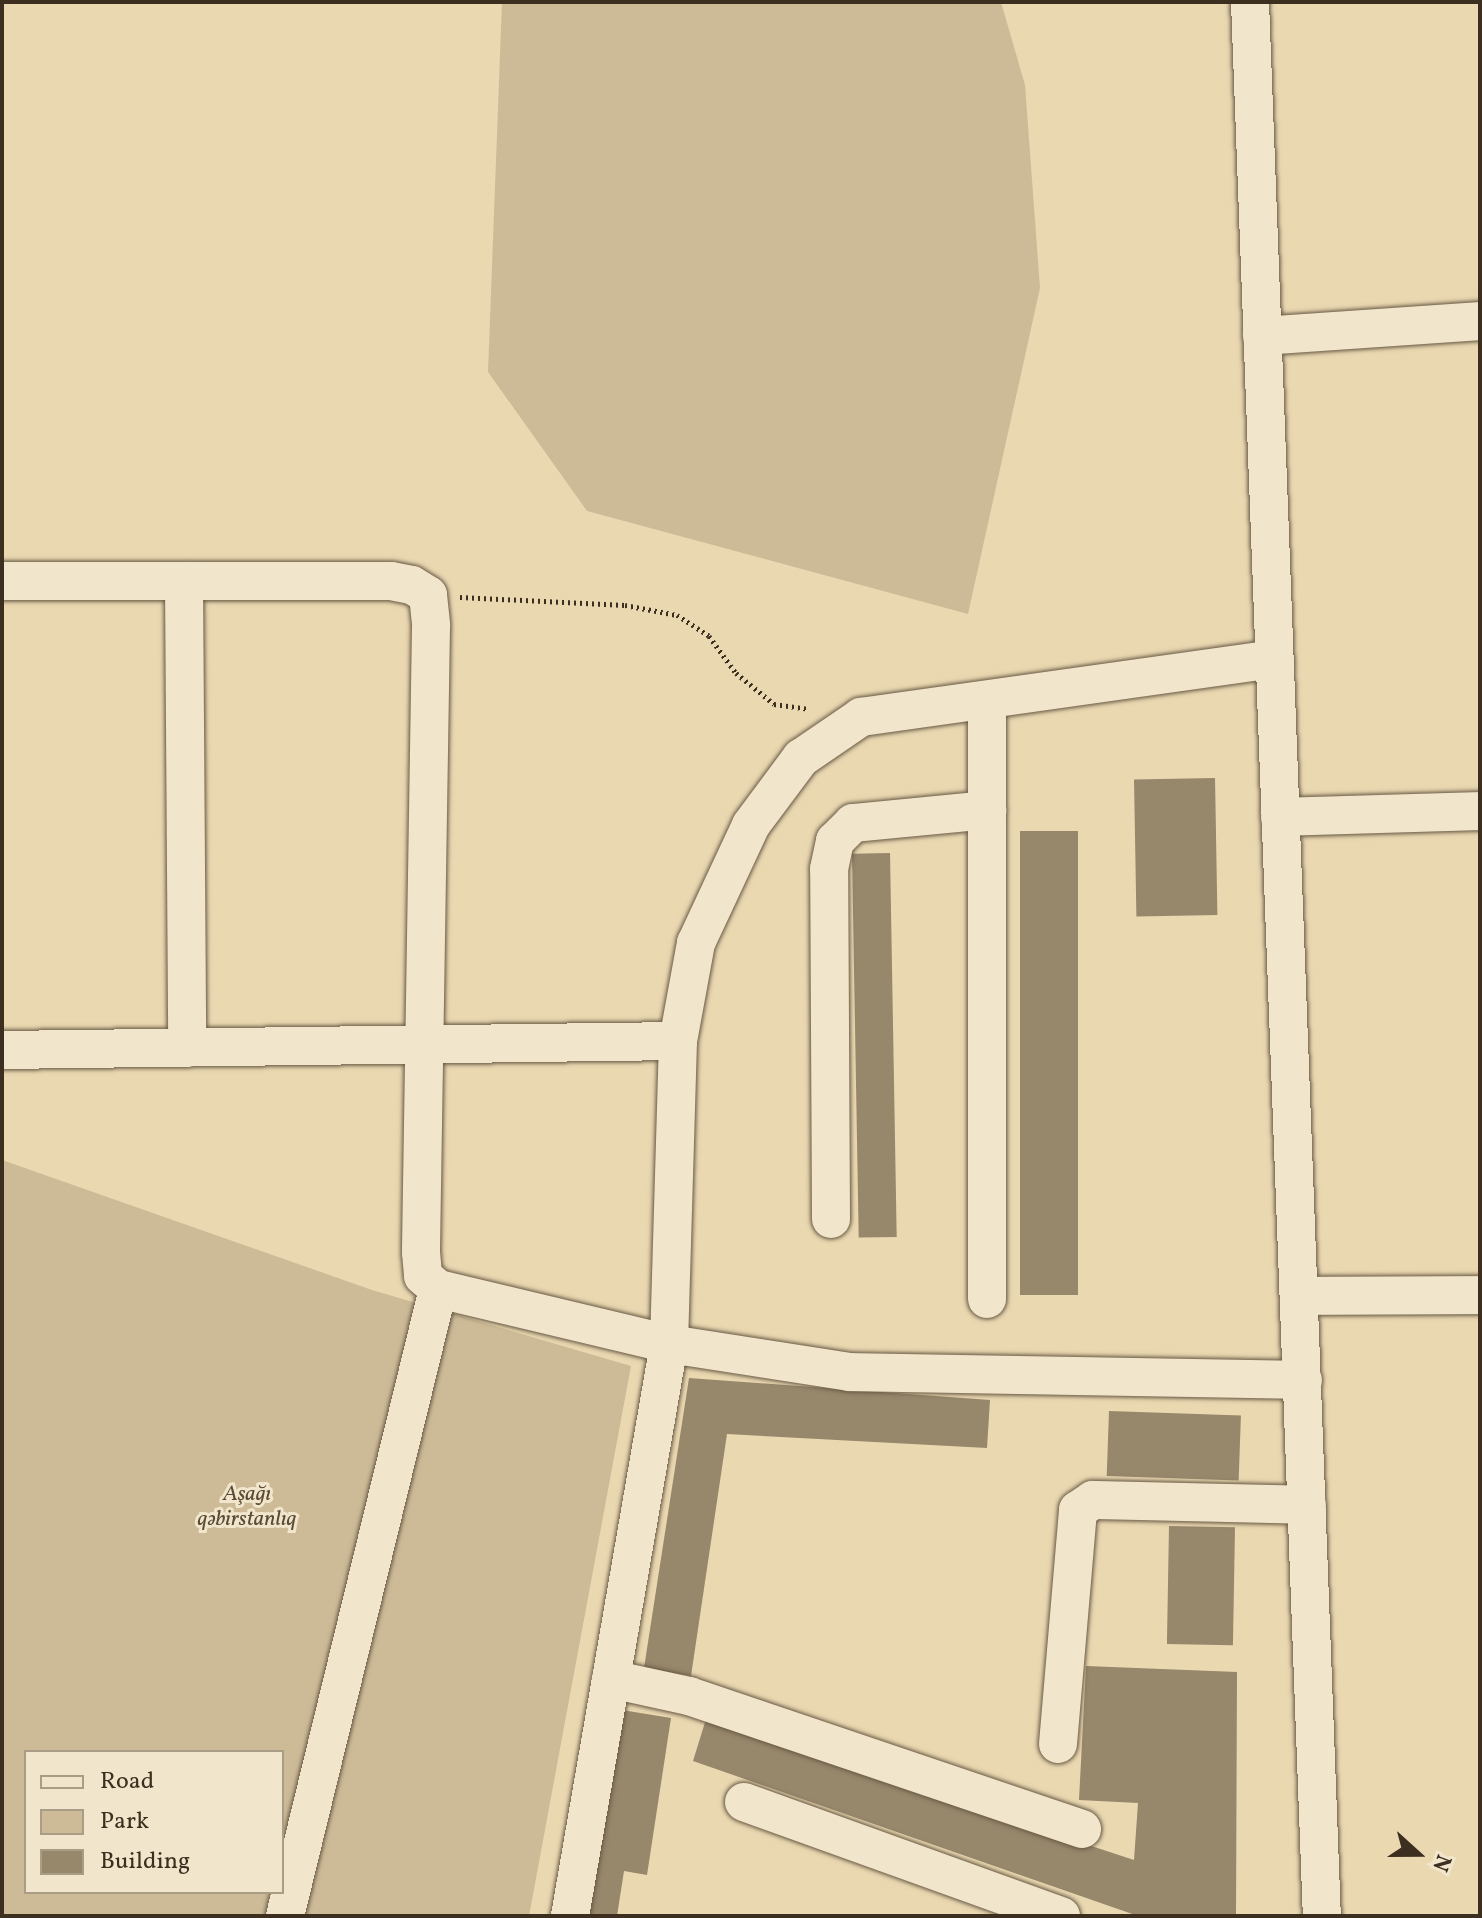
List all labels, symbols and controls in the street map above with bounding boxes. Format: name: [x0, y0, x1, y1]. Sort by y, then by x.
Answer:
park label: Aşağı qəbirstanlıq: [197, 1481, 297, 1532]
legend: [24, 1750, 284, 1894]
text: Road: [100, 1765, 154, 1799]
text: Park: [100, 1805, 149, 1839]
north arrow: [1378, 1814, 1458, 1894]
text: Building: [100, 1845, 190, 1879]
text: N: [1424, 1850, 1458, 1876]

